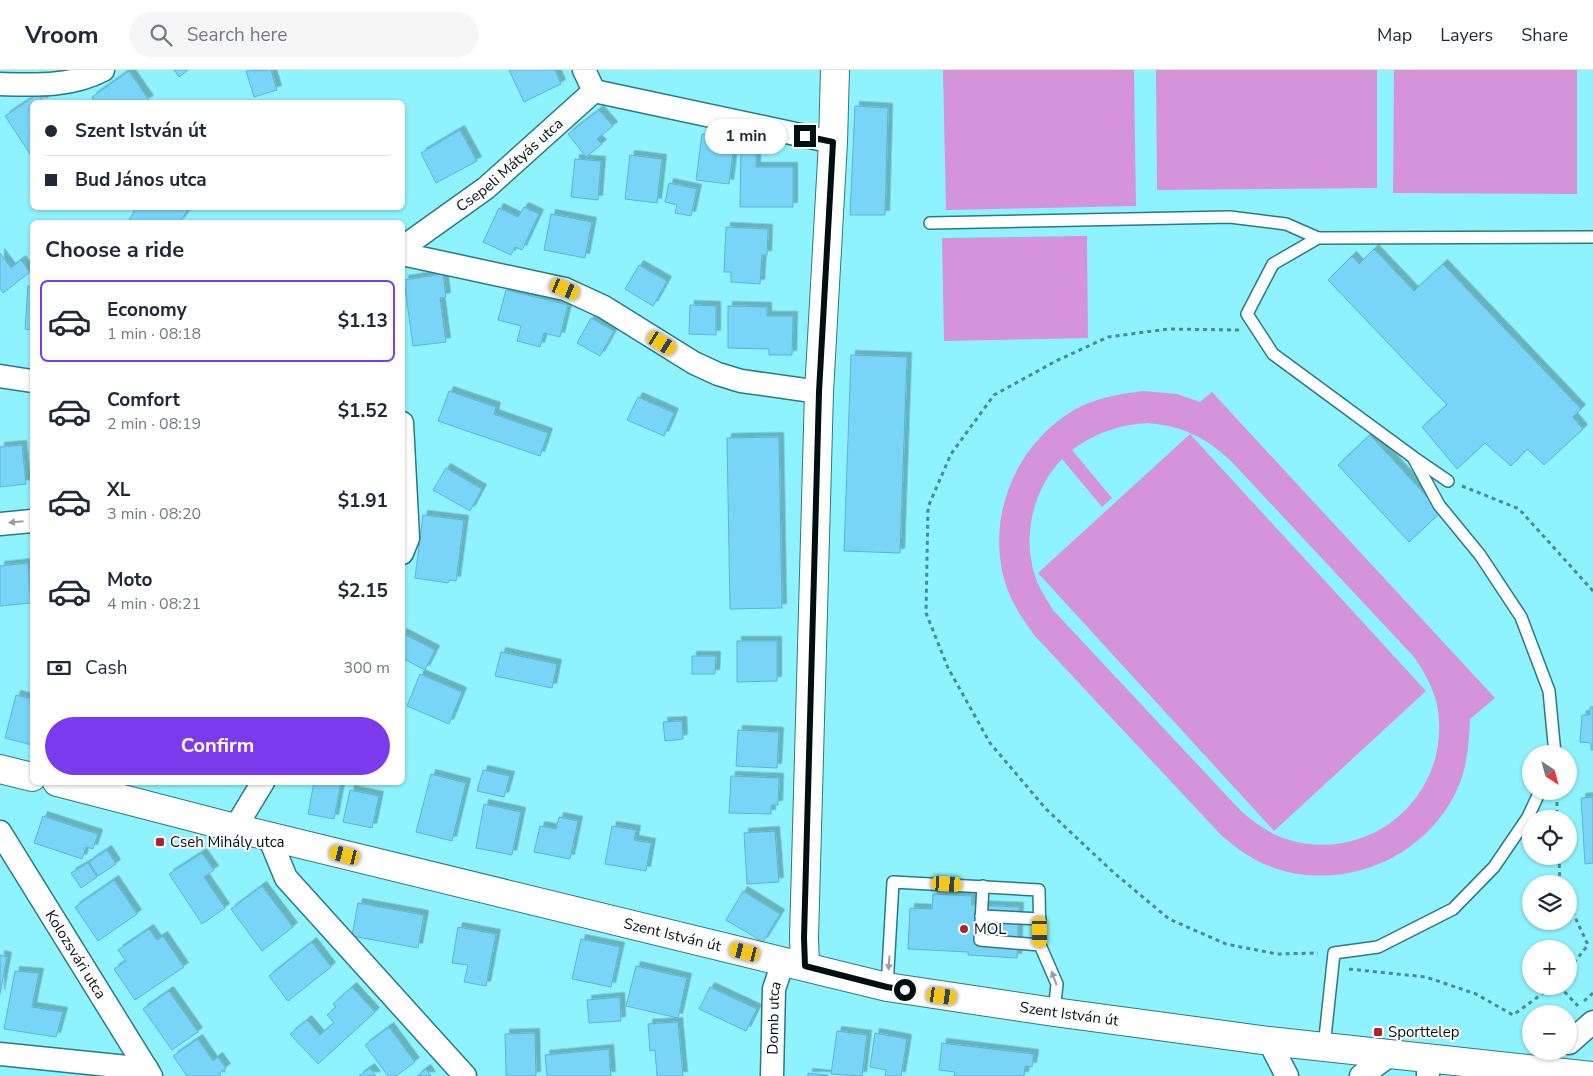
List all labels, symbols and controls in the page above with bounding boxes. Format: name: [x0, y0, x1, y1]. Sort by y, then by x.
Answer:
search box: [129, 12, 479, 57]
text: Vroom: [25, 19, 99, 51]
icon: search: [147, 21, 175, 49]
text: Search here: [187, 22, 287, 48]
text: Map: [1377, 23, 1412, 47]
text: Layers: [1440, 23, 1493, 47]
text: Share: [1521, 23, 1568, 47]
street label: Csepeli Mátyás utca: [452, 114, 567, 216]
text: Szent István út: [75, 118, 206, 144]
callout: 1 min: [705, 118, 788, 154]
text: 1 min: [725, 125, 767, 147]
route end: [794, 125, 816, 147]
text: Bud János utca: [75, 167, 207, 193]
text: Choose a ride: [45, 235, 184, 265]
car: [548, 276, 581, 302]
text: Economy: [107, 297, 187, 323]
icon: car: [47, 299, 92, 344]
text: $1.13: [338, 308, 388, 334]
text: 1 min · 08:18: [107, 323, 201, 345]
car: [645, 329, 678, 357]
text: Comfort: [107, 387, 180, 413]
icon: car: [47, 389, 92, 434]
text: $1.52: [338, 398, 388, 424]
text: 2 min · 08:19: [107, 413, 201, 435]
text: XL: [107, 477, 130, 503]
icon: car: [47, 479, 92, 524]
text: $1.91: [338, 488, 388, 514]
text: 3 min · 08:20: [107, 503, 201, 525]
one-way arrow: [8, 519, 24, 527]
text: Moto: [107, 567, 153, 593]
icon: car: [47, 569, 92, 614]
text: $2.15: [338, 578, 388, 604]
text: 4 min · 08:21: [107, 593, 201, 615]
icon: cash: [45, 654, 73, 682]
text: Cash: [85, 655, 127, 681]
text: 300 m: [343, 657, 390, 679]
button: Confirm: [45, 717, 390, 775]
north arrow: [1522, 745, 1578, 800]
map controls: [1522, 745, 1577, 1060]
button: locate: [1522, 810, 1577, 865]
place label: Cseh Mihály utca: [170, 832, 285, 852]
marker: Cseh Mihály utca: [154, 836, 166, 848]
car: [328, 844, 361, 866]
button: layers: [1522, 875, 1577, 930]
car: [931, 876, 962, 892]
street label: Kolozsvári utca: [41, 906, 111, 1003]
street label: Szent István út: [622, 913, 724, 956]
car: [1032, 917, 1047, 947]
place label: MOL: [974, 919, 1006, 939]
marker: MOL: [958, 923, 970, 935]
button: +: [1522, 940, 1577, 995]
car: [728, 941, 761, 963]
one-way arrow: [884, 955, 892, 971]
one-way arrow: [1050, 970, 1058, 985]
street label: Domb utca: [762, 979, 786, 1055]
route start: [894, 979, 916, 1001]
car: [926, 986, 957, 1006]
street label: Szent István út: [1018, 997, 1120, 1031]
button: −: [1522, 1005, 1577, 1060]
place label: Sporttelep: [1388, 1022, 1460, 1042]
marker: Sporttelep: [1372, 1026, 1384, 1038]

